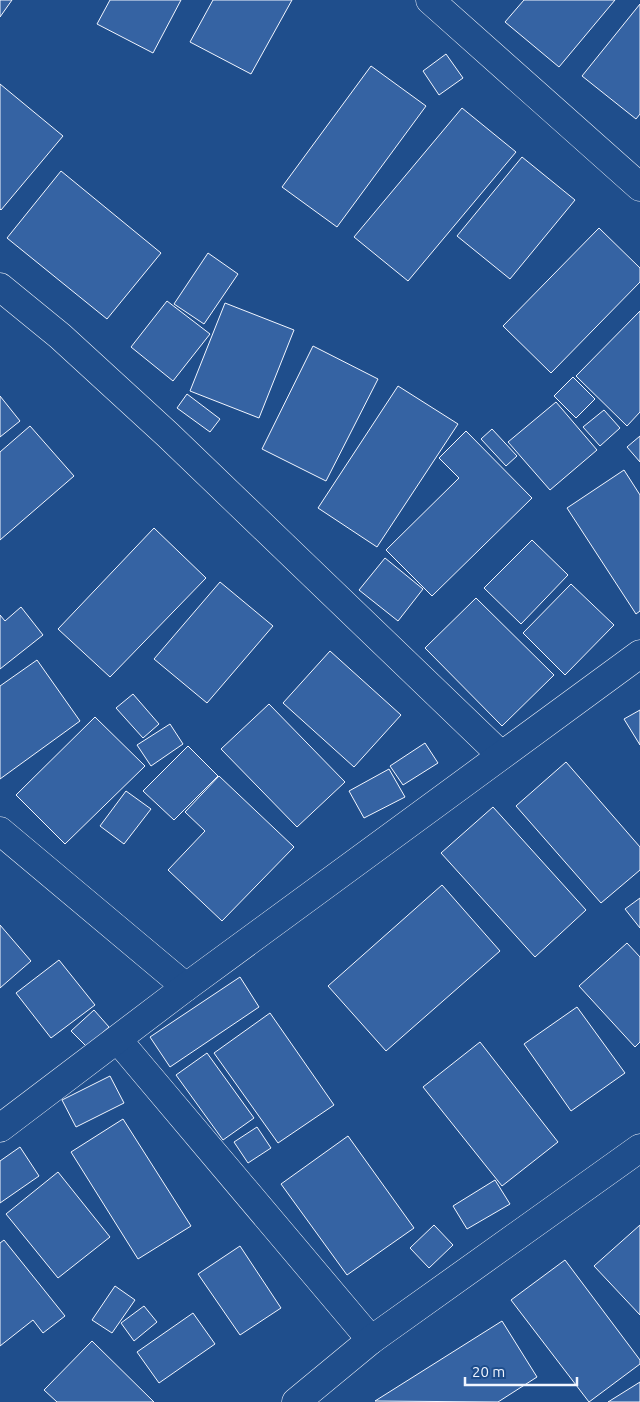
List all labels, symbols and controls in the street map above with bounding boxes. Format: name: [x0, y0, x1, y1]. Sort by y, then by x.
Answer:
scale bar: [465, 1354, 578, 1386]
text: 20 m: [472, 1363, 505, 1380]

